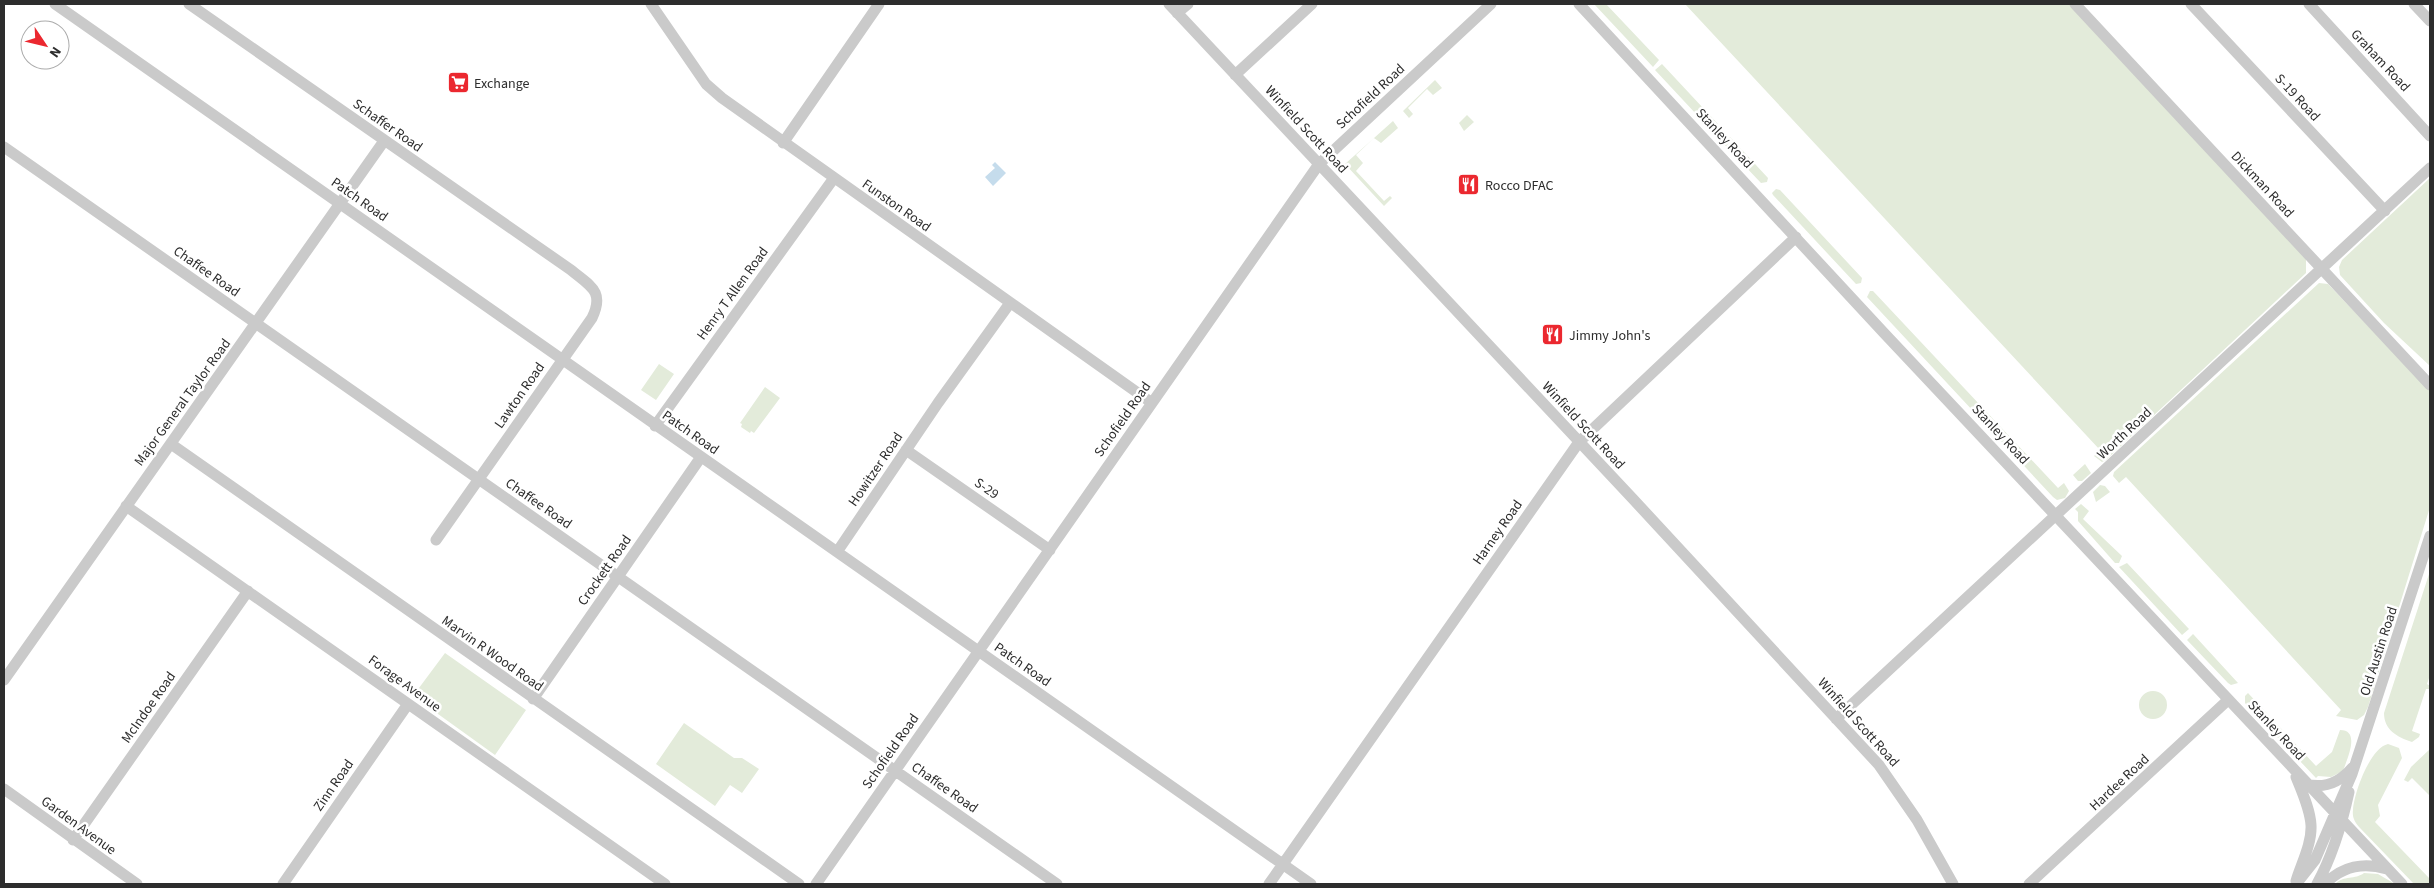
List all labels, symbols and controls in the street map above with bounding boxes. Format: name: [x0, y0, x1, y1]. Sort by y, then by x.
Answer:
north arrow: [20, 20, 70, 70]
street label: Graham Road: [2346, 25, 2415, 97]
text: N: [44, 42, 66, 61]
street label: Schofield Road: [1332, 60, 1410, 134]
street label: S-19 Road: [2270, 69, 2325, 126]
supermarket icon: Exchange: [446, 71, 470, 95]
place label: Exchange: [474, 74, 530, 94]
street label: Winfield Scott Road: [1260, 81, 1352, 178]
street label: Schaffer Road: [348, 94, 426, 157]
street label: Stanley Road: [1691, 104, 1758, 173]
street label: Dickman Road: [2226, 147, 2298, 222]
street label: Patch Road: [327, 173, 392, 227]
restaurant icon: Rocco DFAC: [1457, 173, 1481, 197]
street label: Funston Road: [858, 175, 935, 237]
place label: Rocco DFAC: [1485, 176, 1553, 196]
street label: Chaffee Road: [169, 241, 244, 302]
street label: Henry T Allen Road: [692, 243, 773, 344]
restaurant icon: Jimmy John's: [1541, 323, 1565, 347]
place label: Jimmy John's: [1569, 326, 1650, 346]
street label: Major General Taylor Road: [130, 335, 236, 470]
street label: Lawton Road: [490, 358, 550, 433]
street label: Winfield Scott Road: [1537, 377, 1629, 474]
street label: Schofield Road: [1089, 378, 1156, 461]
street label: Stanley Road: [1967, 400, 2034, 469]
street label: Worth Road: [2093, 403, 2157, 464]
street label: Patch Road: [658, 406, 723, 460]
street label: Howitzer Road: [844, 429, 908, 511]
street label: Chaffee Road: [501, 473, 576, 534]
street label: S-29: [970, 473, 1003, 504]
street label: Harney Road: [1468, 496, 1528, 569]
street label: Crockett Road: [573, 531, 637, 610]
street label: Old Austin Road: [2355, 604, 2403, 699]
street label: Marvin R Wood Road: [437, 611, 547, 697]
street label: Patch Road: [990, 638, 1055, 692]
street label: Forage Avenue: [364, 651, 445, 717]
street label: McIndoe Road: [117, 668, 181, 747]
street label: Winfield Scott Road: [1813, 674, 1904, 772]
street label: Stanley Road: [2243, 696, 2310, 765]
street label: Schofield Road: [857, 710, 924, 793]
street label: Hardee Road: [2085, 750, 2154, 816]
street label: Zinn Road: [309, 756, 359, 816]
street label: Chaffee Road: [907, 757, 982, 818]
street label: Garden Avenue: [37, 792, 120, 860]

